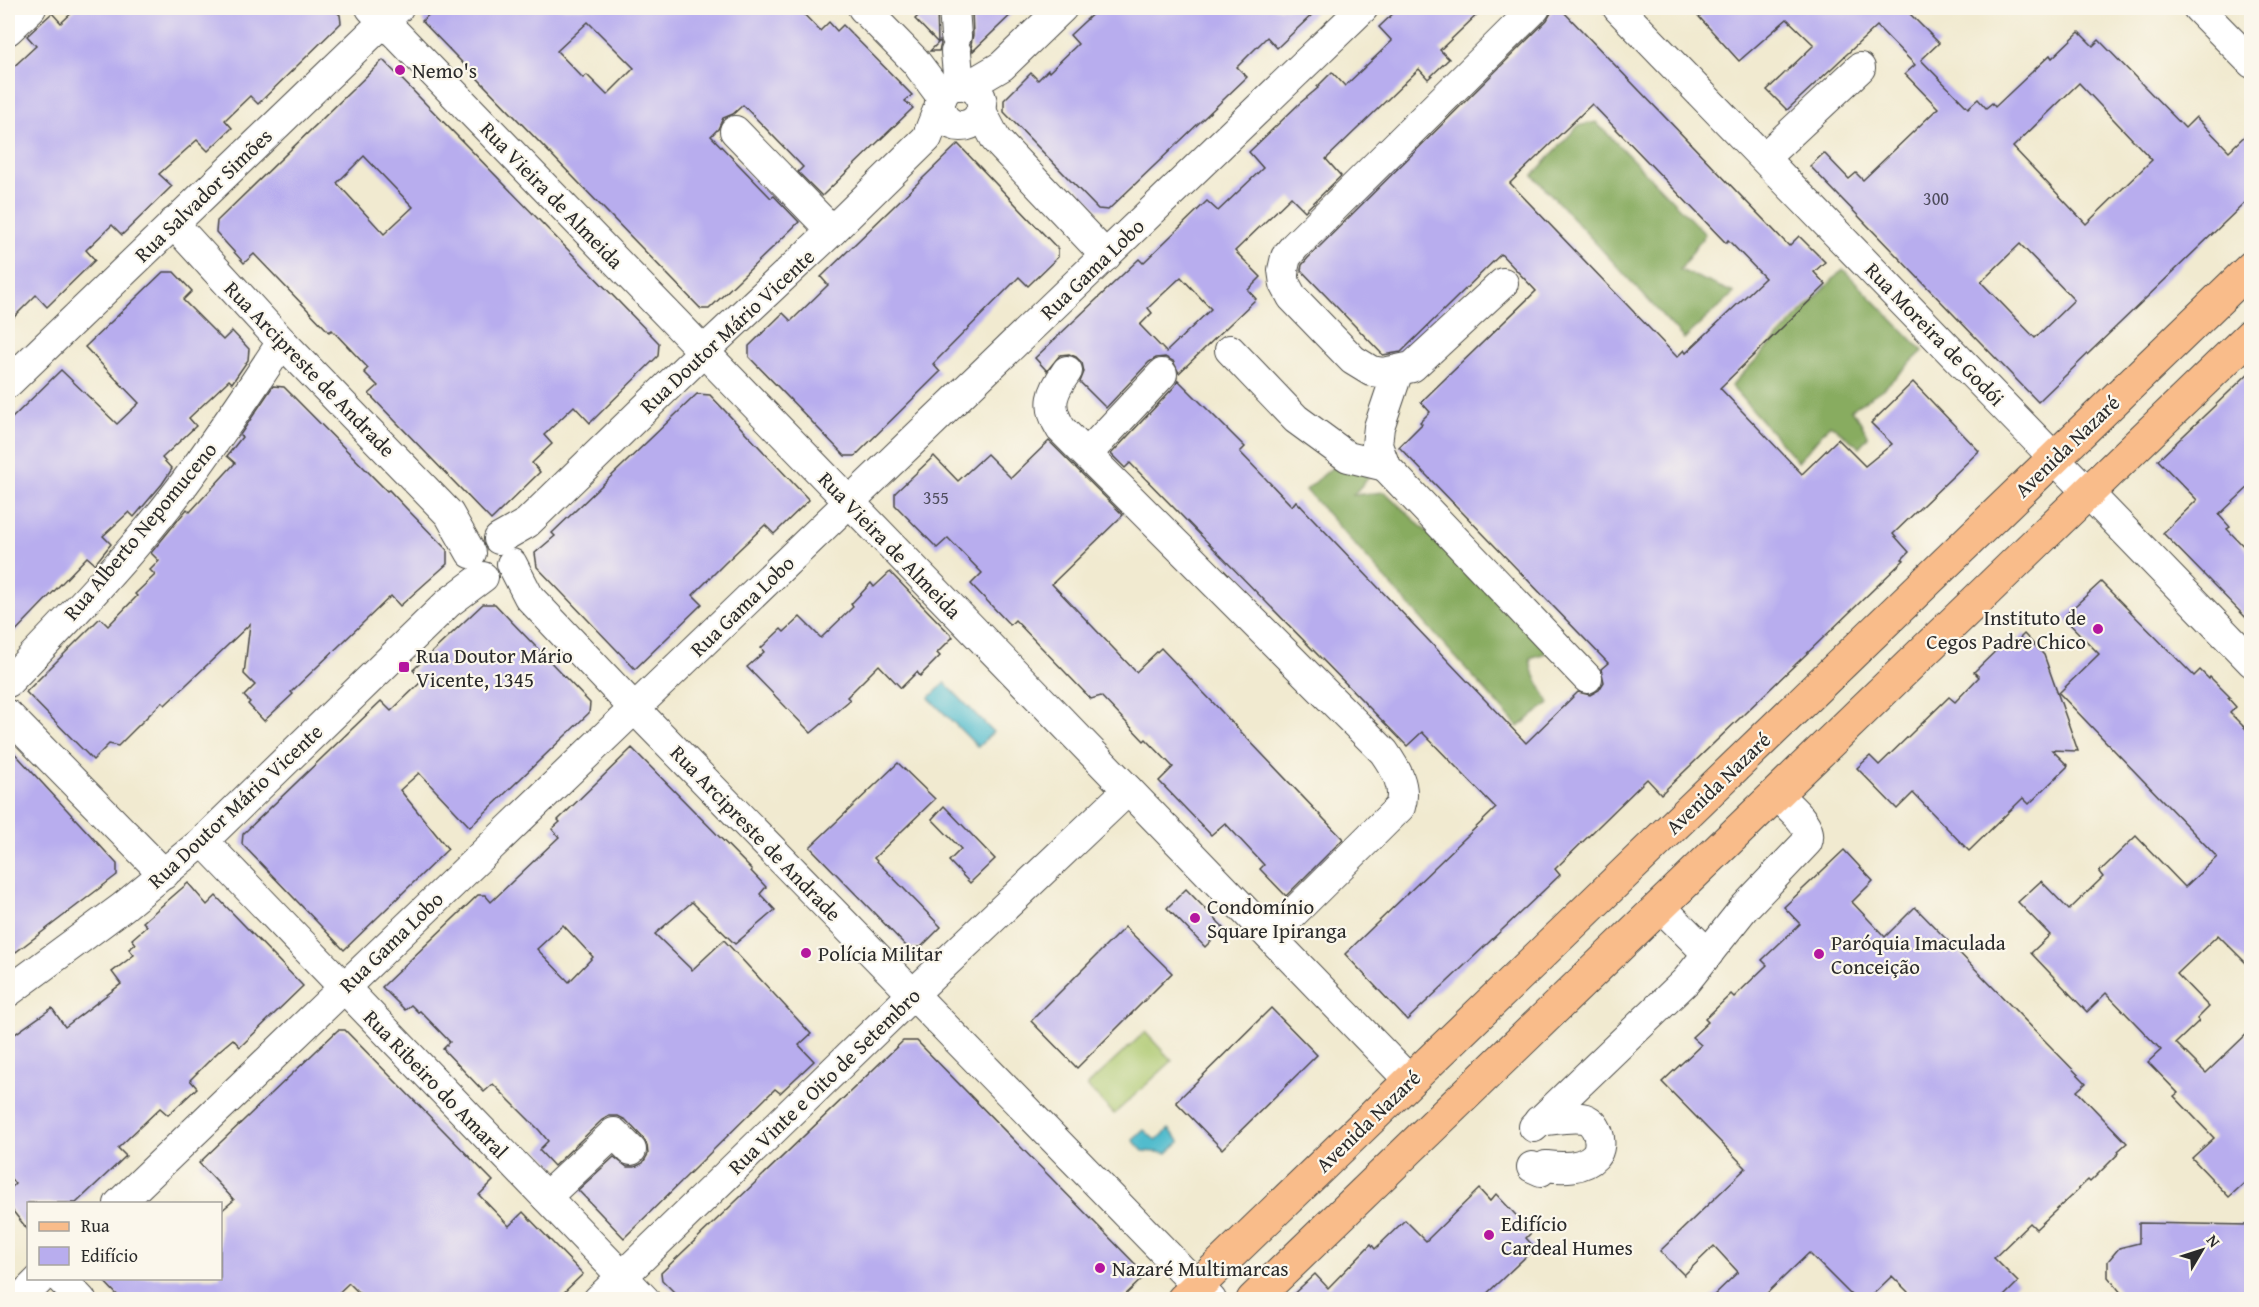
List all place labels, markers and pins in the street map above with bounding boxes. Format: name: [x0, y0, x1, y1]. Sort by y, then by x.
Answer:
place label: Nemo's: [412, 55, 477, 86]
marker: Nemo's: [393, 63, 407, 77]
place label: Instituto de Cegos Padre Chico: [1926, 602, 2086, 657]
marker: Instituto de Cegos Padre Chico: [2091, 622, 2105, 636]
place label: Rua Doutor Mário Vicente, 1345: [416, 640, 573, 695]
marker: Rua Doutor Mário Vicente, 1345: [397, 660, 411, 674]
place label: Condomínio Square Ipiranga: [1207, 891, 1347, 946]
marker: Condomínio Square Ipiranga: [1188, 911, 1202, 925]
place label: Paróquia Imaculada Conceição: [1831, 927, 2006, 982]
place label: Polícia Militar: [818, 938, 943, 969]
marker: Polícia Militar: [799, 946, 813, 960]
marker: Paróquia Imaculada Conceição: [1812, 947, 1826, 961]
place label: Edifício Cardeal Humes: [1501, 1208, 1633, 1263]
marker: Edifício Cardeal Humes: [1482, 1228, 1496, 1242]
place label: Nazaré Multimarcas: [1112, 1253, 1289, 1284]
marker: Nazaré Multimarcas: [1093, 1261, 1107, 1275]

